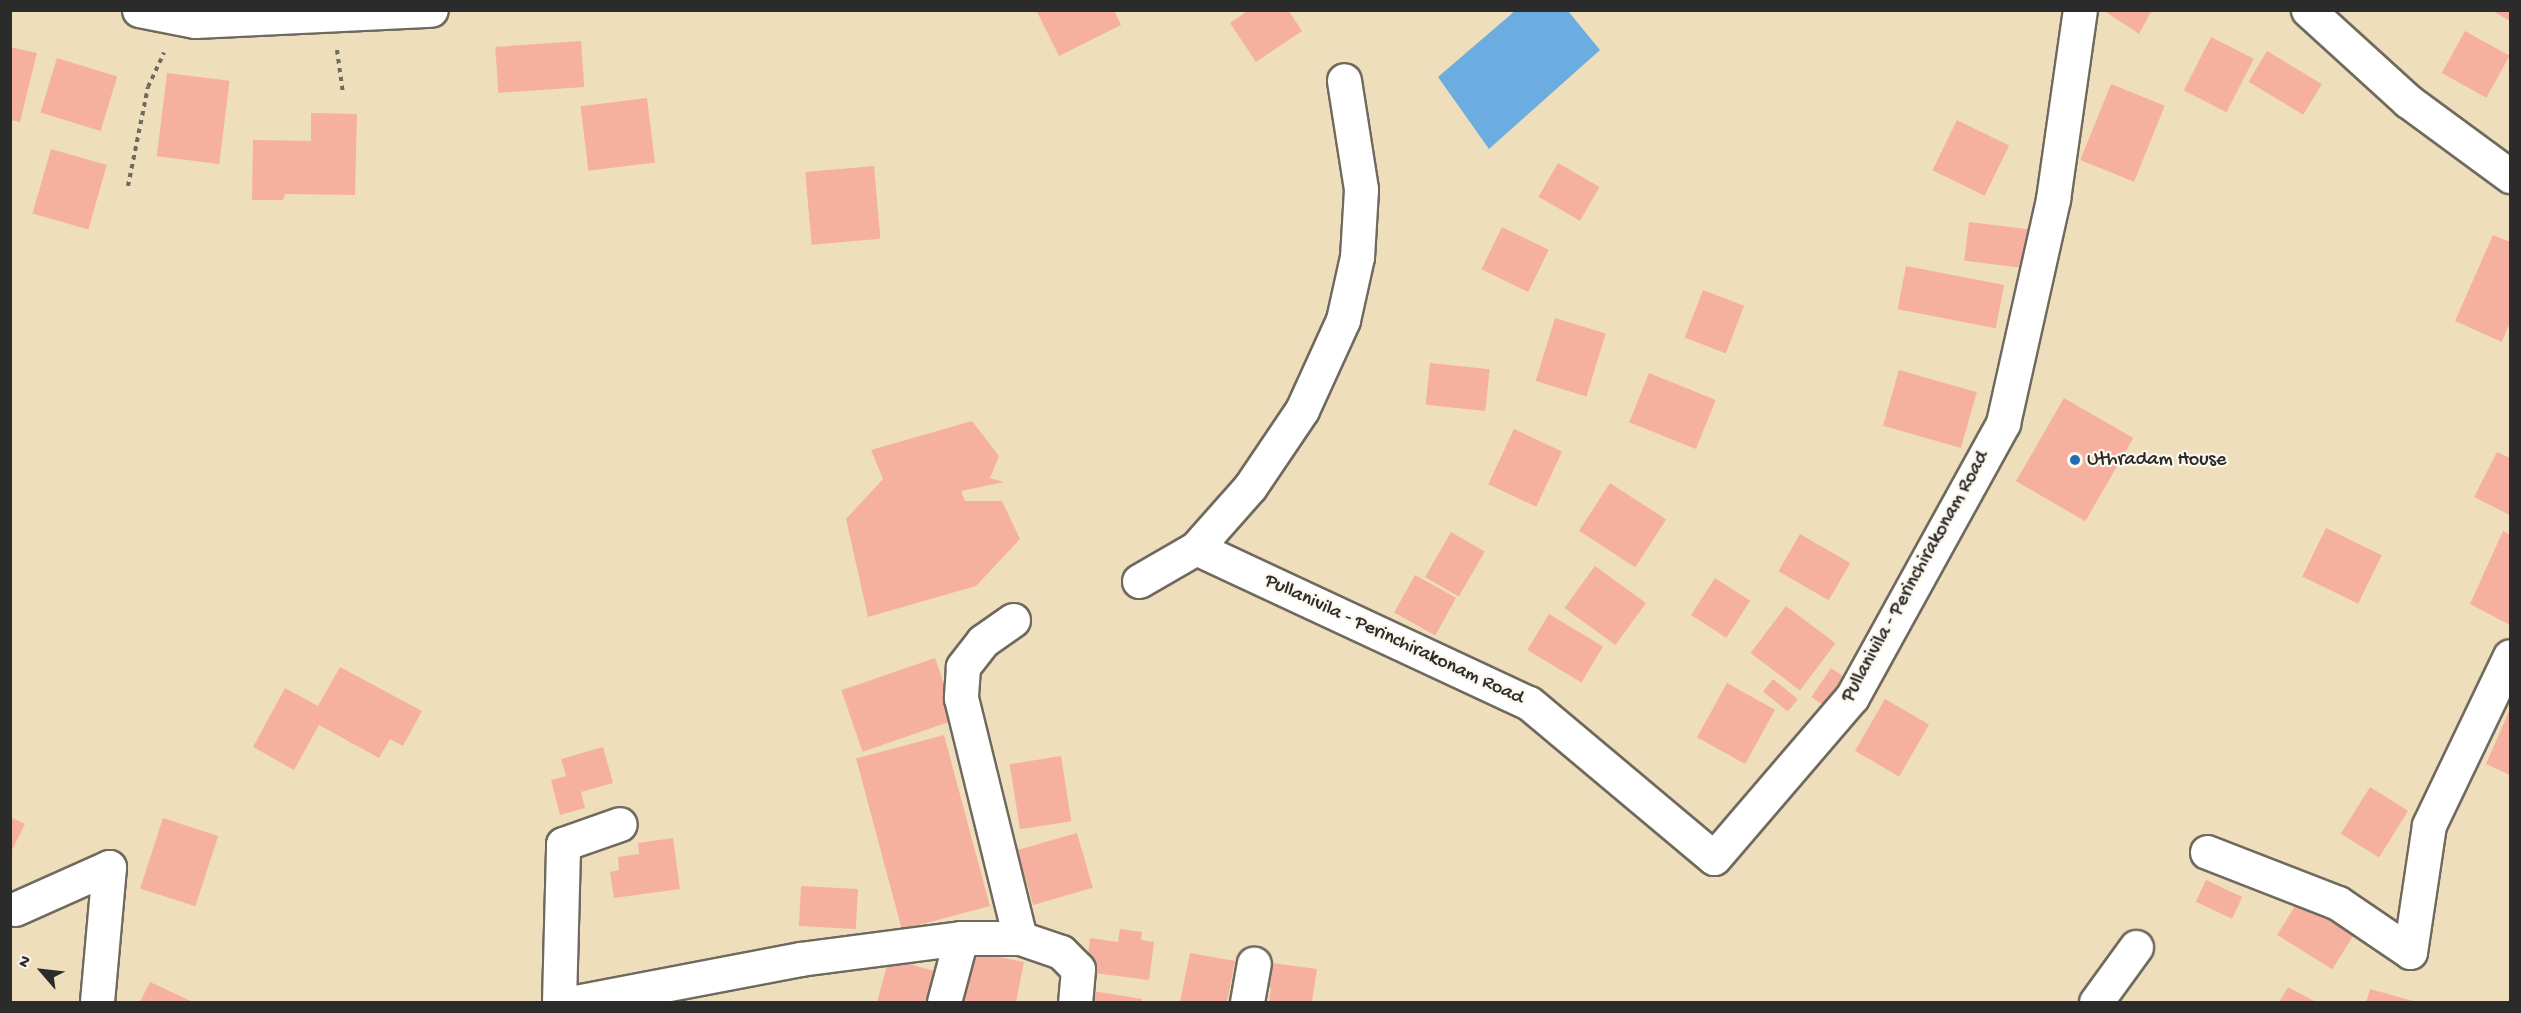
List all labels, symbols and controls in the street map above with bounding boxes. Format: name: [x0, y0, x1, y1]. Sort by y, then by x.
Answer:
street label: Pullanivila - Perinchirakonam Road: [1837, 447, 1995, 707]
place label: Uthradam House: [2087, 448, 2226, 472]
marker: Uthradam House: [2068, 453, 2082, 467]
street label: Pullanivila - Perinchirakonam Road: [1260, 569, 1528, 711]
north arrow: [12, 941, 72, 1001]
text: N: [15, 953, 37, 971]

